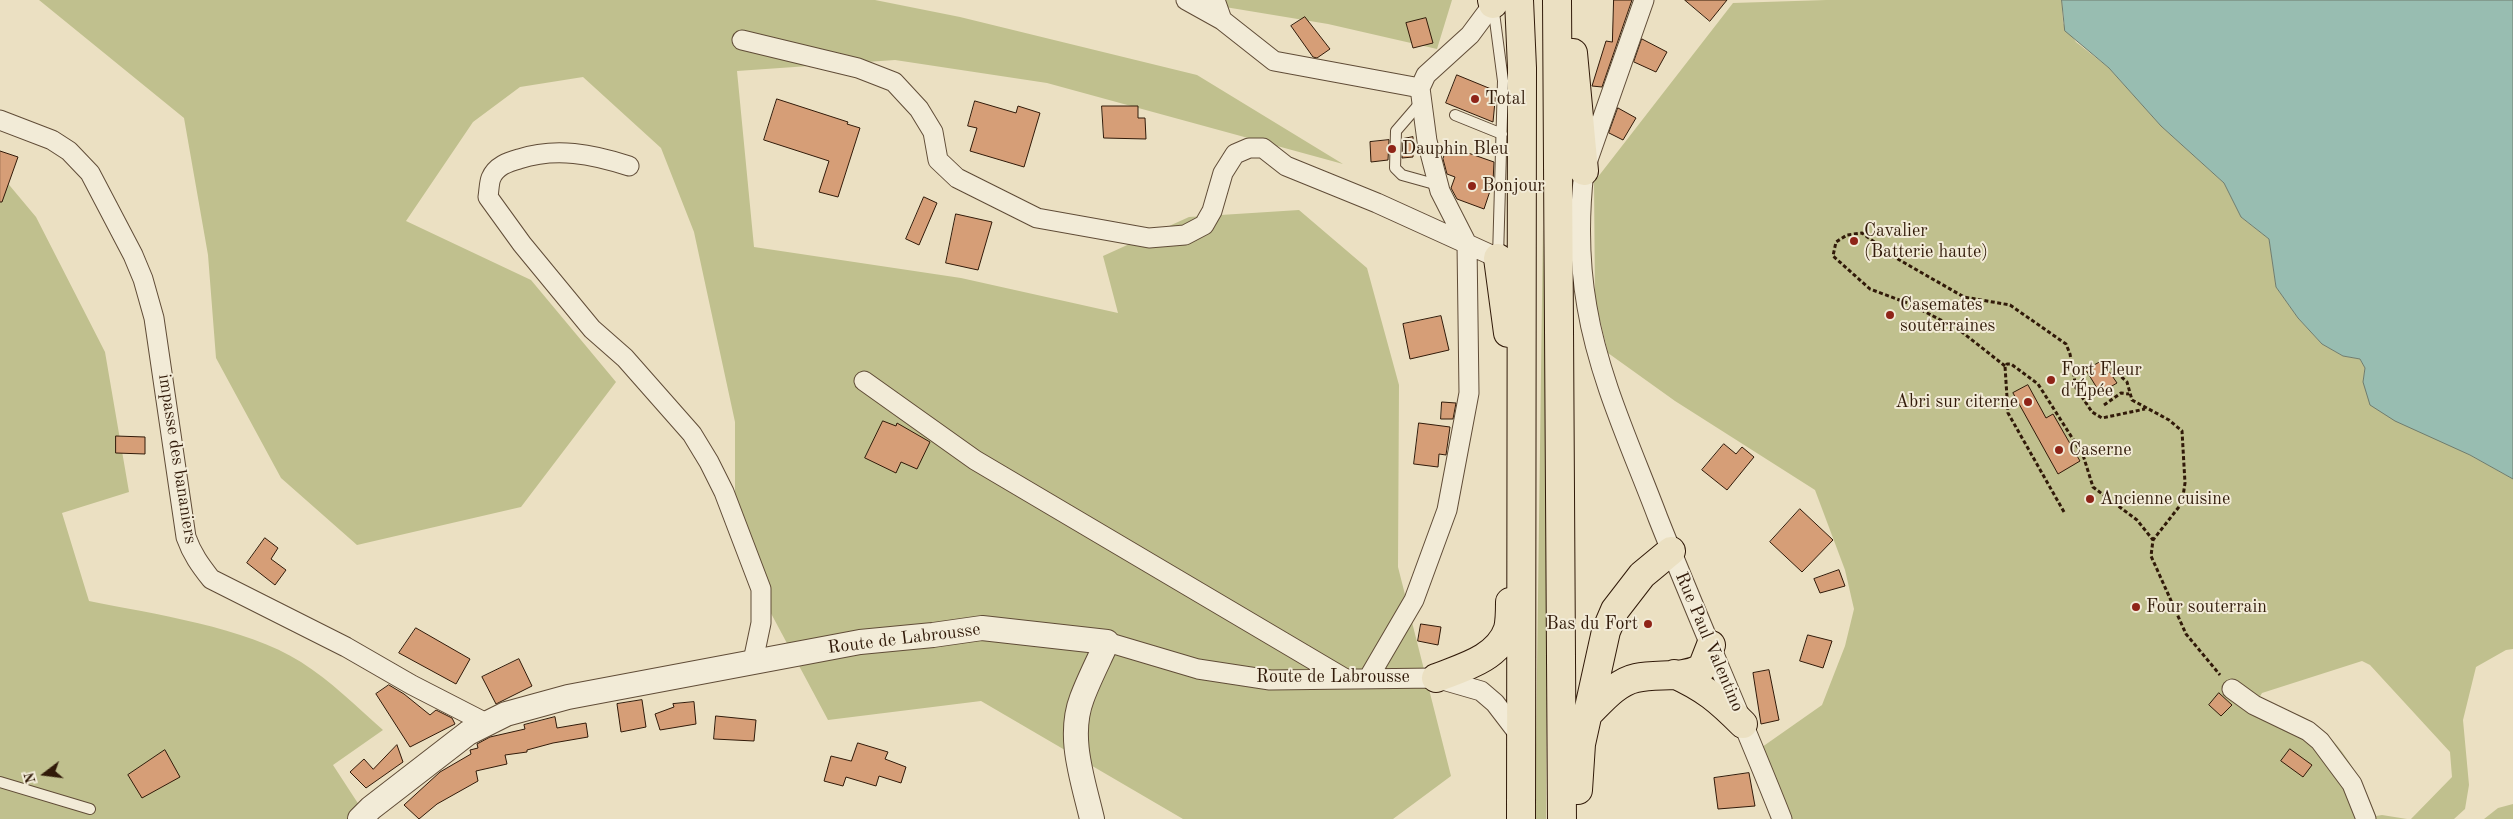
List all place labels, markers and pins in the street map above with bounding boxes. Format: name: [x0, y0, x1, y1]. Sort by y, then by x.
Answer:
place label: Total: [1485, 88, 1526, 110]
marker: Total: [1469, 93, 1481, 105]
place label: Dauphin Bleu: [1402, 138, 1508, 160]
marker: Dauphin Bleu: [1386, 143, 1398, 155]
place label: Bonjour: [1482, 175, 1545, 197]
marker: Bonjour: [1466, 180, 1478, 192]
place label: Cavalier (Batterie haute): [1864, 220, 1988, 262]
marker: Cavalier (Batterie haute): [1848, 235, 1860, 247]
place label: Casemates souterraines: [1900, 294, 1995, 336]
marker: Casemates souterraines: [1884, 309, 1896, 321]
place label: Fort Fleur d'Épée: [2061, 359, 2142, 402]
marker: Fort Fleur d'Épée: [2045, 374, 2057, 386]
place label: Abri sur citerne: [1895, 391, 2018, 413]
marker: Abri sur citerne: [2022, 396, 2034, 408]
place label: Caserne: [2069, 439, 2131, 461]
marker: Caserne: [2053, 444, 2065, 456]
place label: Ancienne cuisine: [2100, 488, 2230, 510]
marker: Ancienne cuisine: [2084, 493, 2096, 505]
place label: Four souterrain: [2146, 596, 2267, 618]
marker: Four souterrain: [2130, 601, 2142, 613]
place label: Bas du Fort: [1546, 613, 1638, 635]
marker: Bas du Fort: [1642, 618, 1654, 630]

